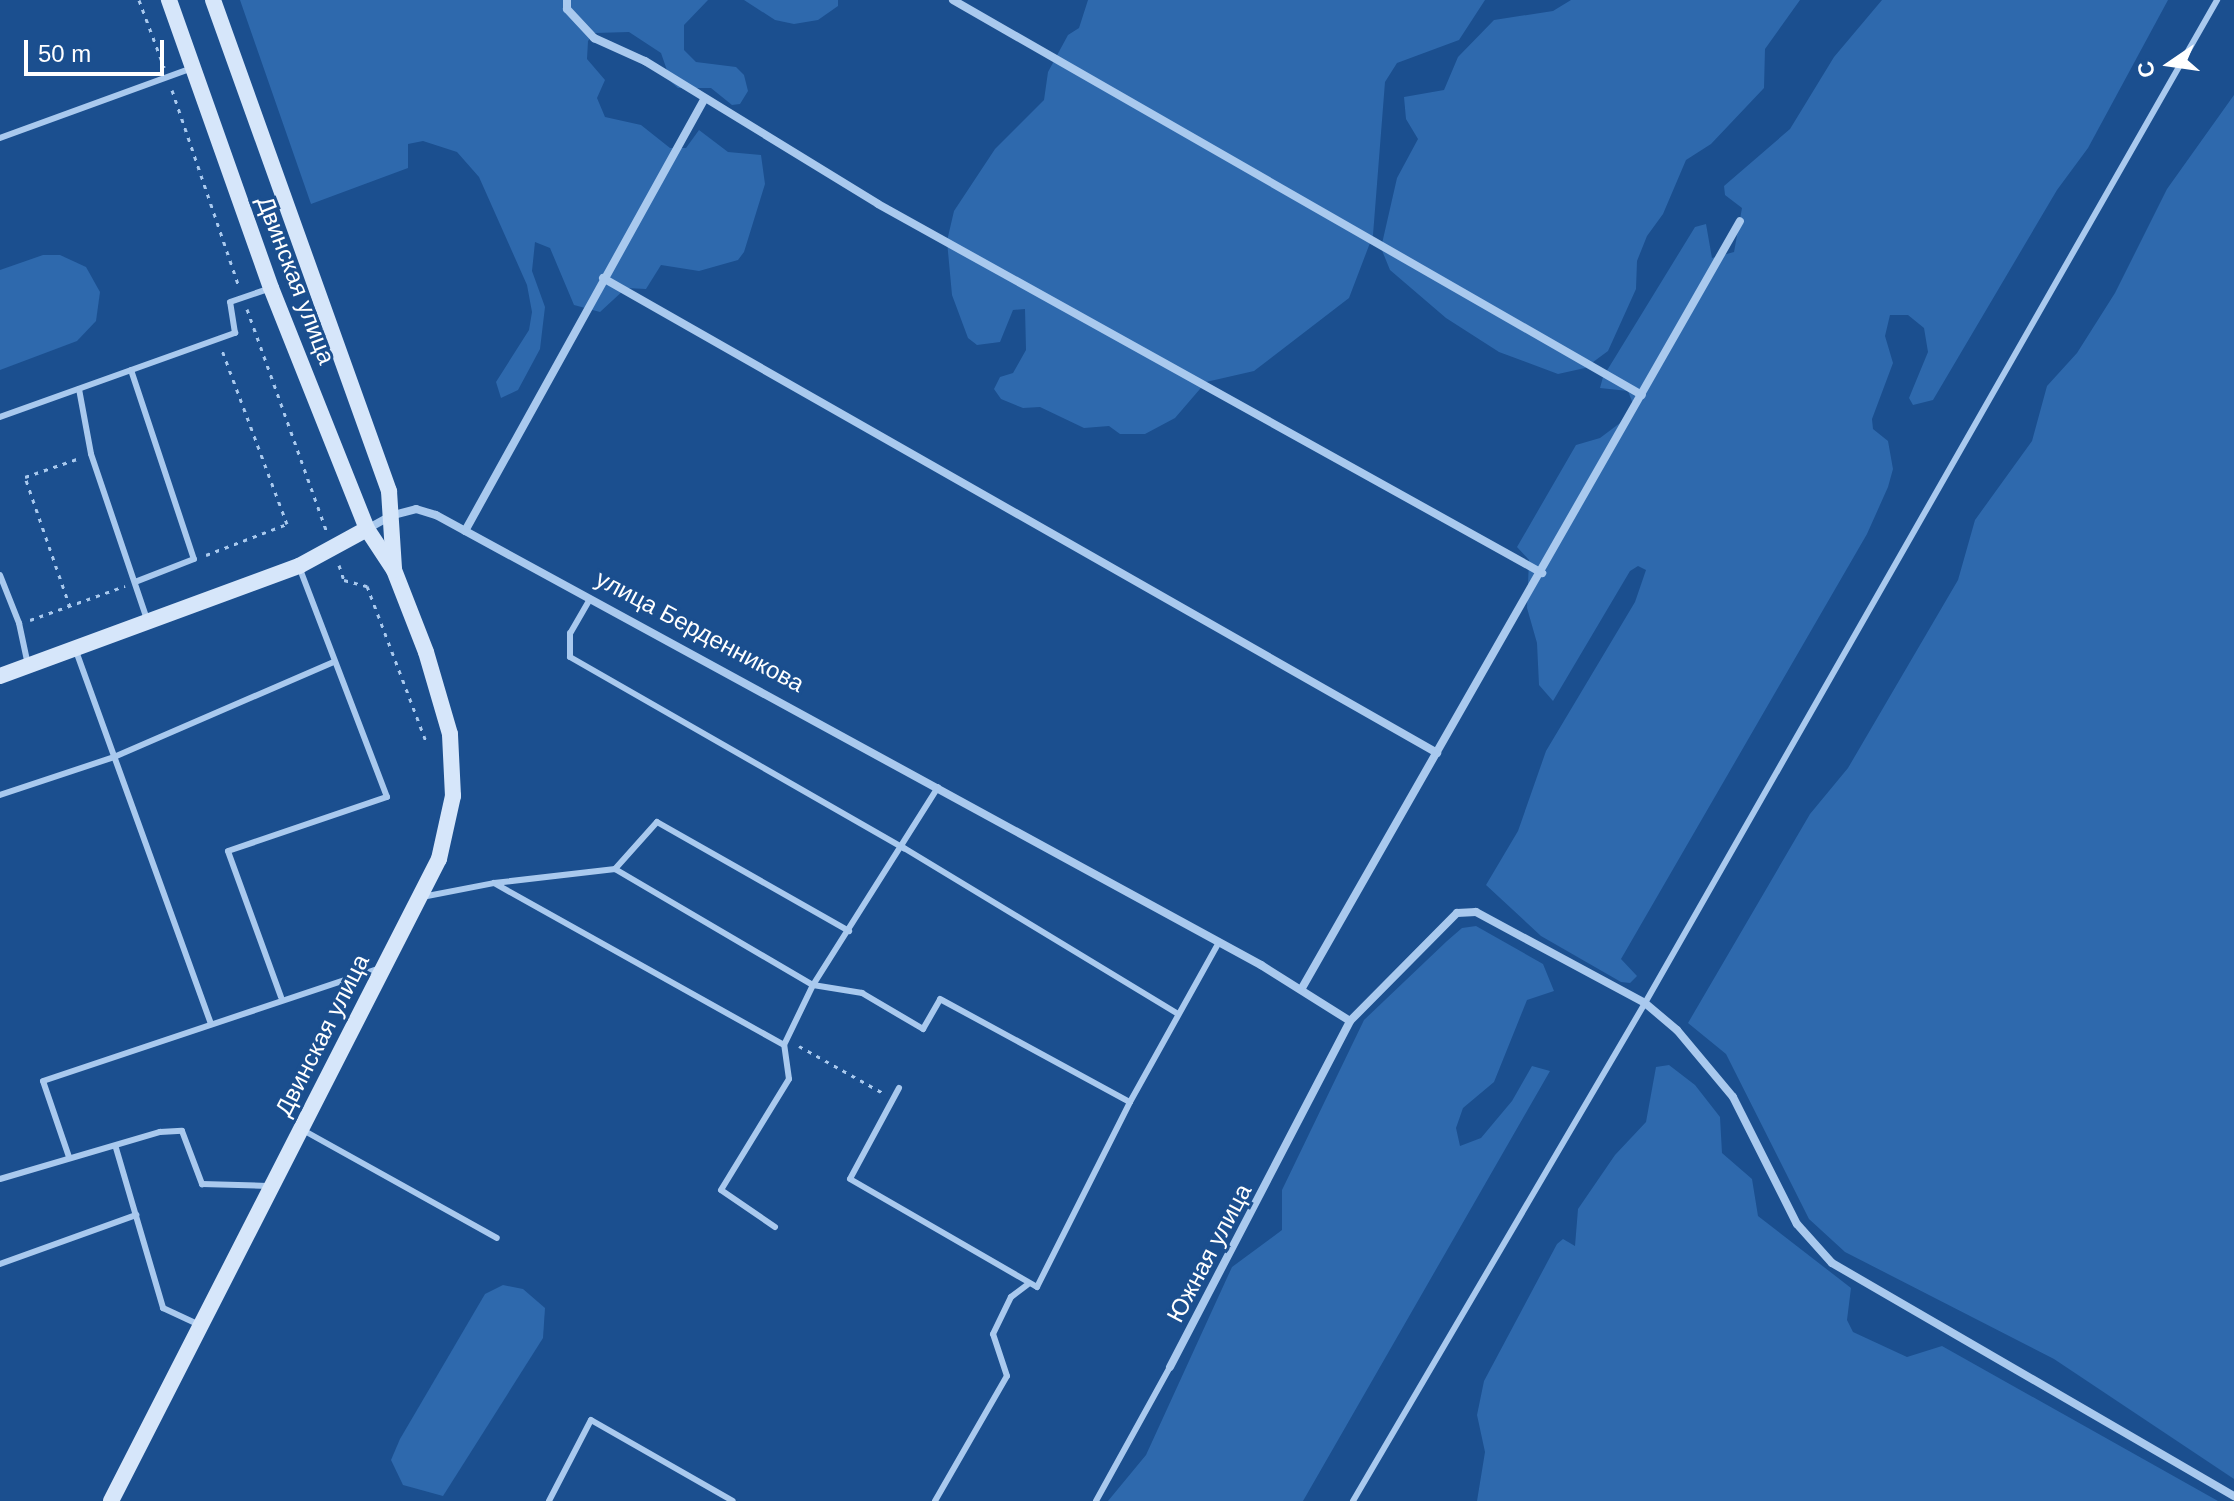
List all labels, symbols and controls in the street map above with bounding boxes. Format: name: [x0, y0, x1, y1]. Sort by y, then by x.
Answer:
scale bar: [28, 24, 168, 74]
north arrow: [2130, 24, 2210, 104]
text: 50 m: [38, 40, 91, 67]
text: С: [2132, 59, 2160, 80]
street label: Двинская улица: [251, 192, 341, 368]
street label: улица Берденникова: [591, 564, 809, 698]
street label: Двинская улица: [269, 949, 375, 1121]
street label: Южная улица: [1160, 1179, 1258, 1327]

